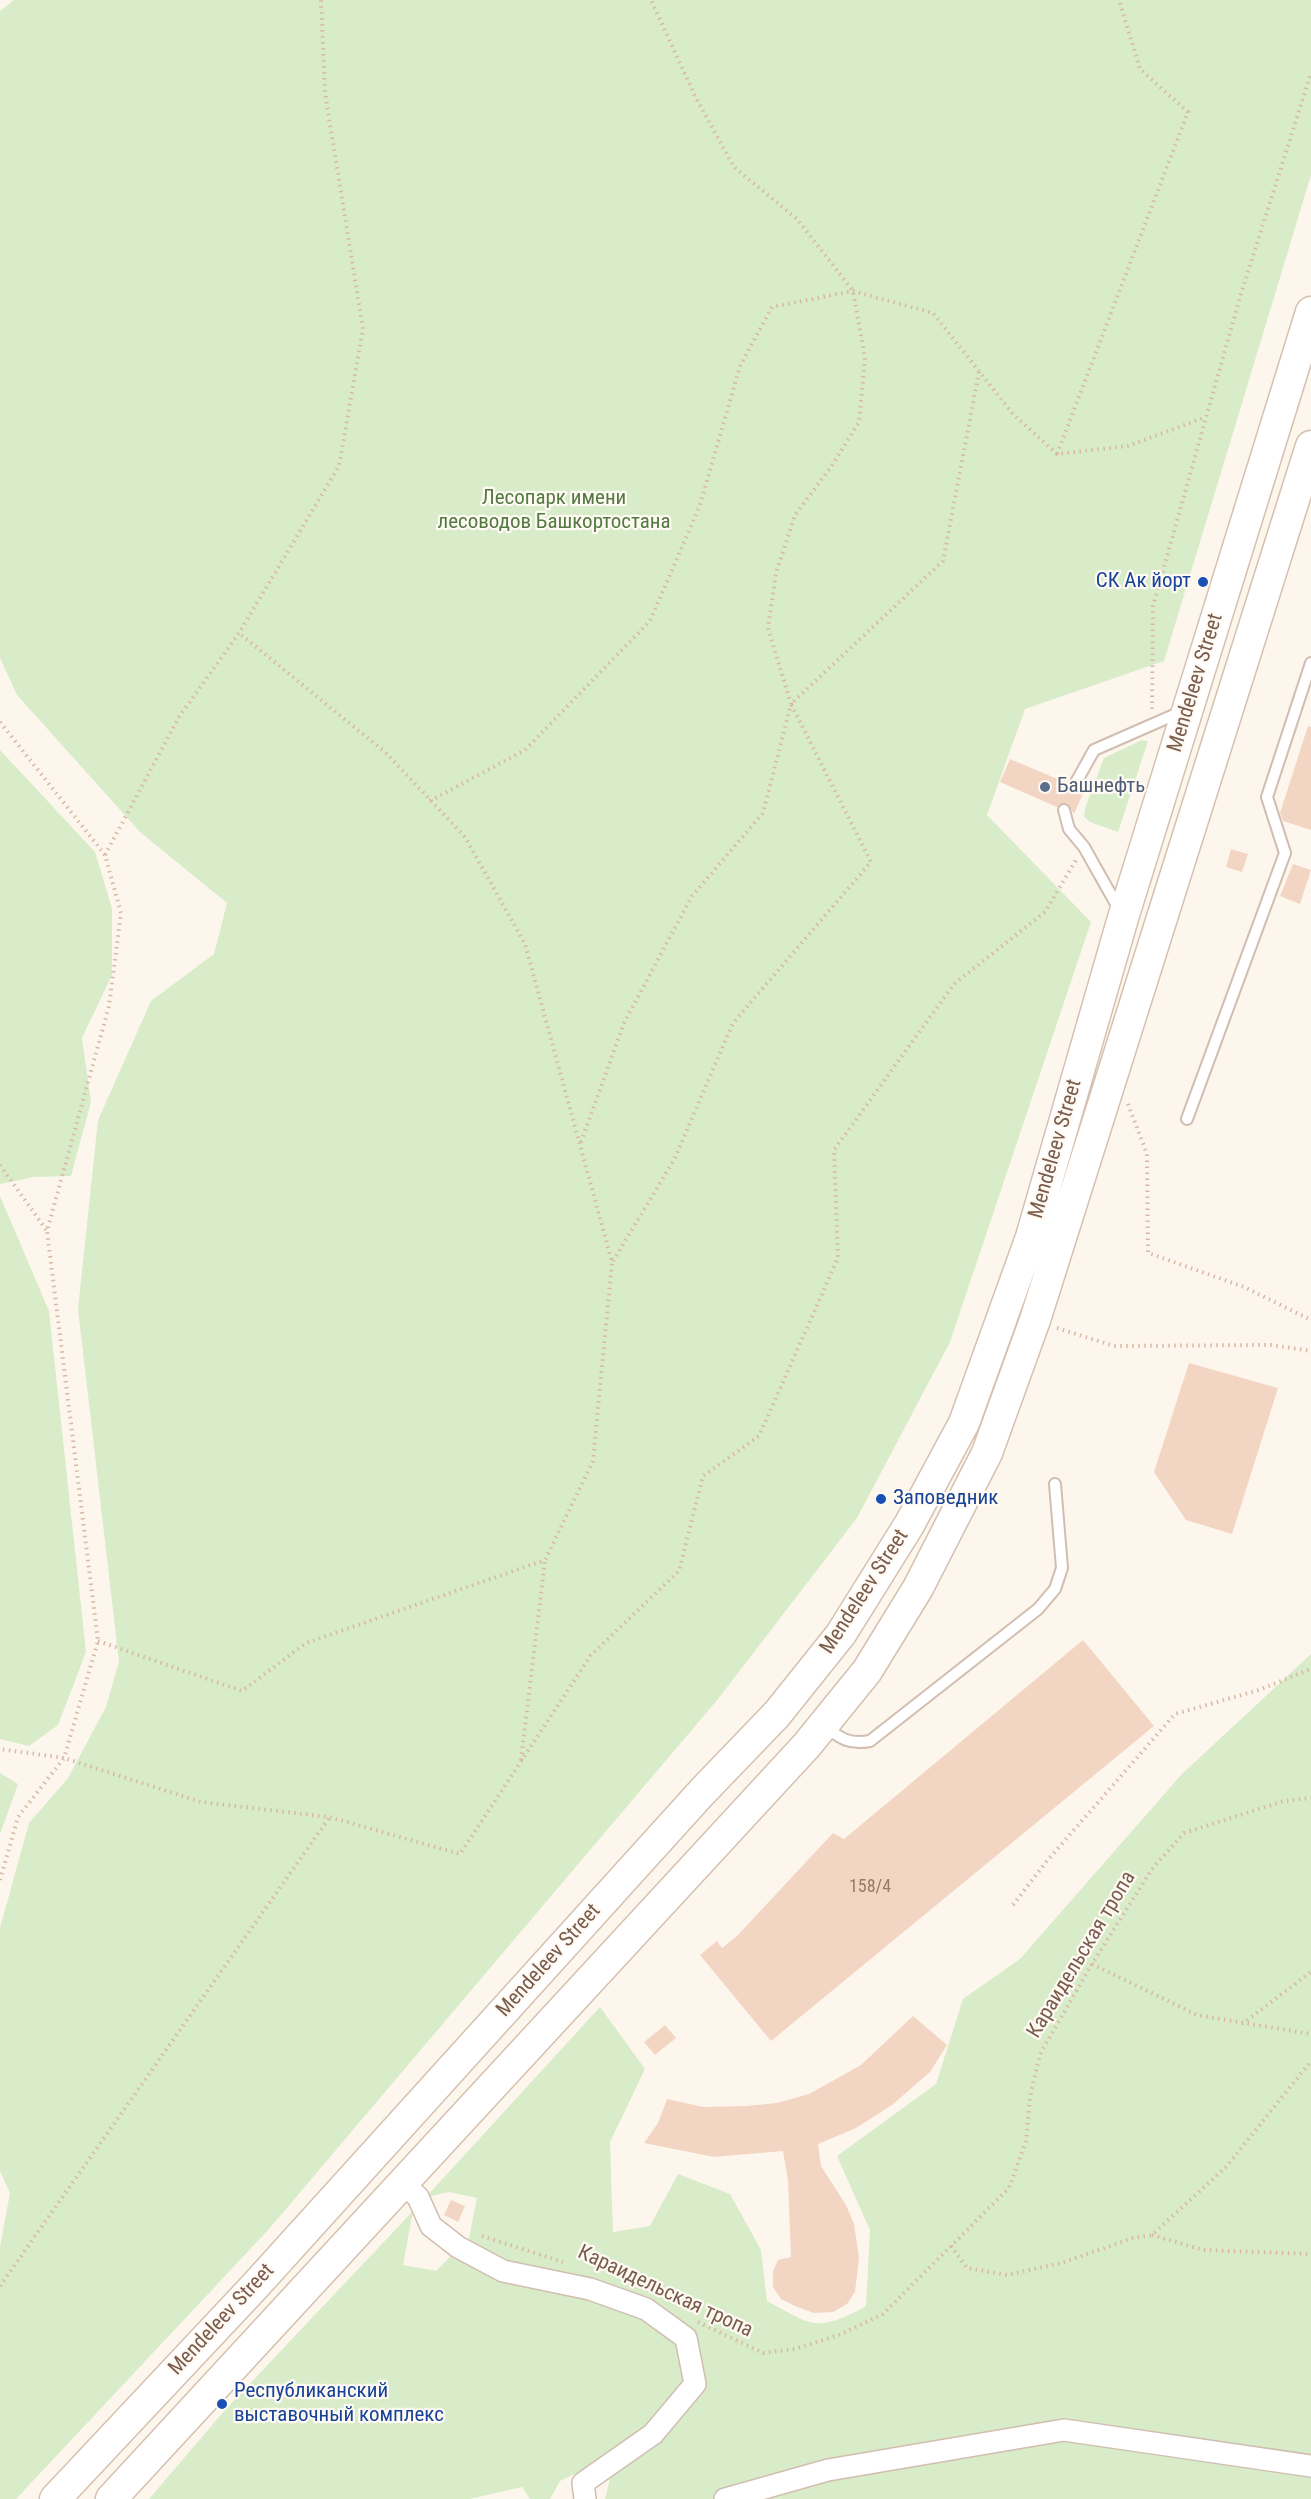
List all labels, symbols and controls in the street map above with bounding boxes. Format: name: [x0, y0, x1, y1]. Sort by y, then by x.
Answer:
park label: Лесопарк имени лесоводов Башкортостана: [437, 486, 671, 536]
place label: СК Ак йорт: [1096, 569, 1191, 595]
marker: СК Ак йорт: [1196, 575, 1210, 589]
street label: Mendeleev Street: [1163, 611, 1229, 755]
place label: Башнефть: [1057, 774, 1145, 800]
marker: Башнефть: [1038, 780, 1052, 794]
street label: Mendeleev Street: [1024, 1077, 1088, 1221]
place label: Заповедник: [893, 1486, 998, 1512]
marker: Заповедник: [874, 1492, 888, 1506]
street label: Mendeleev Street: [815, 1525, 915, 1659]
street label: Караидельская тропа: [1022, 1867, 1142, 2043]
house number: 158/4: [849, 1876, 891, 1898]
street label: Mendeleev Street: [492, 1899, 606, 2023]
street label: Караидельская тропа: [573, 2240, 757, 2344]
street label: Mendeleev Street: [164, 2259, 280, 2381]
place label: Республиканский выставочный комплекс: [234, 2379, 444, 2429]
marker: Республиканский выставочный комплекс: [215, 2397, 229, 2411]

